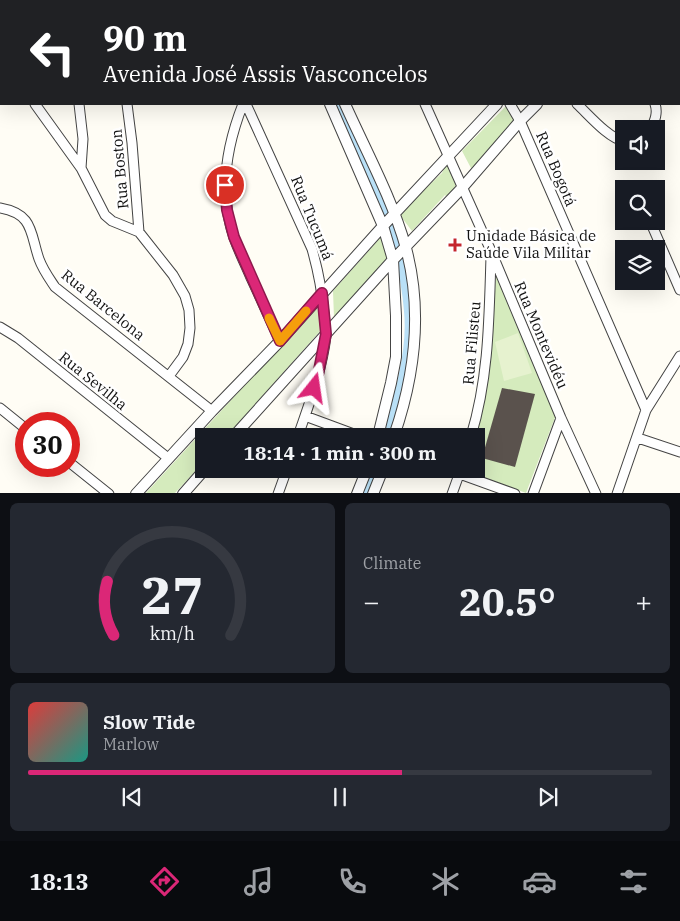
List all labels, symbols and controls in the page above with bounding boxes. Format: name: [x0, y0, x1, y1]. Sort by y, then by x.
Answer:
text: 90 m: [103, 15, 187, 61]
icon: left: [20, 20, 85, 85]
text: Avenida José Assis Vasconcelos: [103, 59, 428, 88]
map controls: [615, 120, 665, 290]
button: sound: [615, 120, 665, 170]
street label: Rua Boston: [107, 128, 132, 210]
street label: Rua Bogotá: [532, 129, 581, 209]
pin: [204, 164, 246, 206]
icon: arrive: [211, 171, 239, 199]
street label: Rua Tucumá: [287, 173, 338, 263]
button: search: [615, 180, 665, 230]
place label: Unidade Básica de Saúde Vila Militar: [466, 226, 596, 262]
marker: Unidade Básica de Saúde Vila Militar: [448, 238, 462, 252]
button: layers: [615, 240, 665, 290]
street label: Rua Barcelona: [58, 265, 149, 344]
street label: Rua Montevidéu: [510, 278, 573, 391]
street label: Rua Filisteu: [458, 300, 485, 386]
street label: Rua Sevilha: [55, 347, 131, 414]
position arrow: [287, 361, 339, 413]
speed limit sign: 30: [15, 412, 80, 477]
text: 18:14 · 1 min · 300 m: [244, 441, 436, 465]
text: Climate: [363, 553, 421, 573]
text: 27: [141, 561, 204, 628]
text: 20.5°: [459, 577, 556, 626]
text: −: [363, 583, 380, 620]
text: +: [635, 583, 652, 620]
text: km/h: [150, 622, 195, 645]
text: Slow Tide: [103, 710, 195, 734]
text: Marlow: [103, 734, 159, 754]
icon: previous: [118, 783, 146, 811]
icon: pause: [326, 783, 354, 811]
icon: next: [534, 783, 562, 811]
icon: directions: [147, 864, 182, 899]
icon: music: [241, 864, 276, 899]
icon: phone: [335, 864, 370, 899]
icon: climate: [428, 864, 463, 899]
icon: car: [522, 864, 557, 899]
icon: filters: [616, 864, 651, 899]
text: 18:13: [29, 867, 89, 896]

